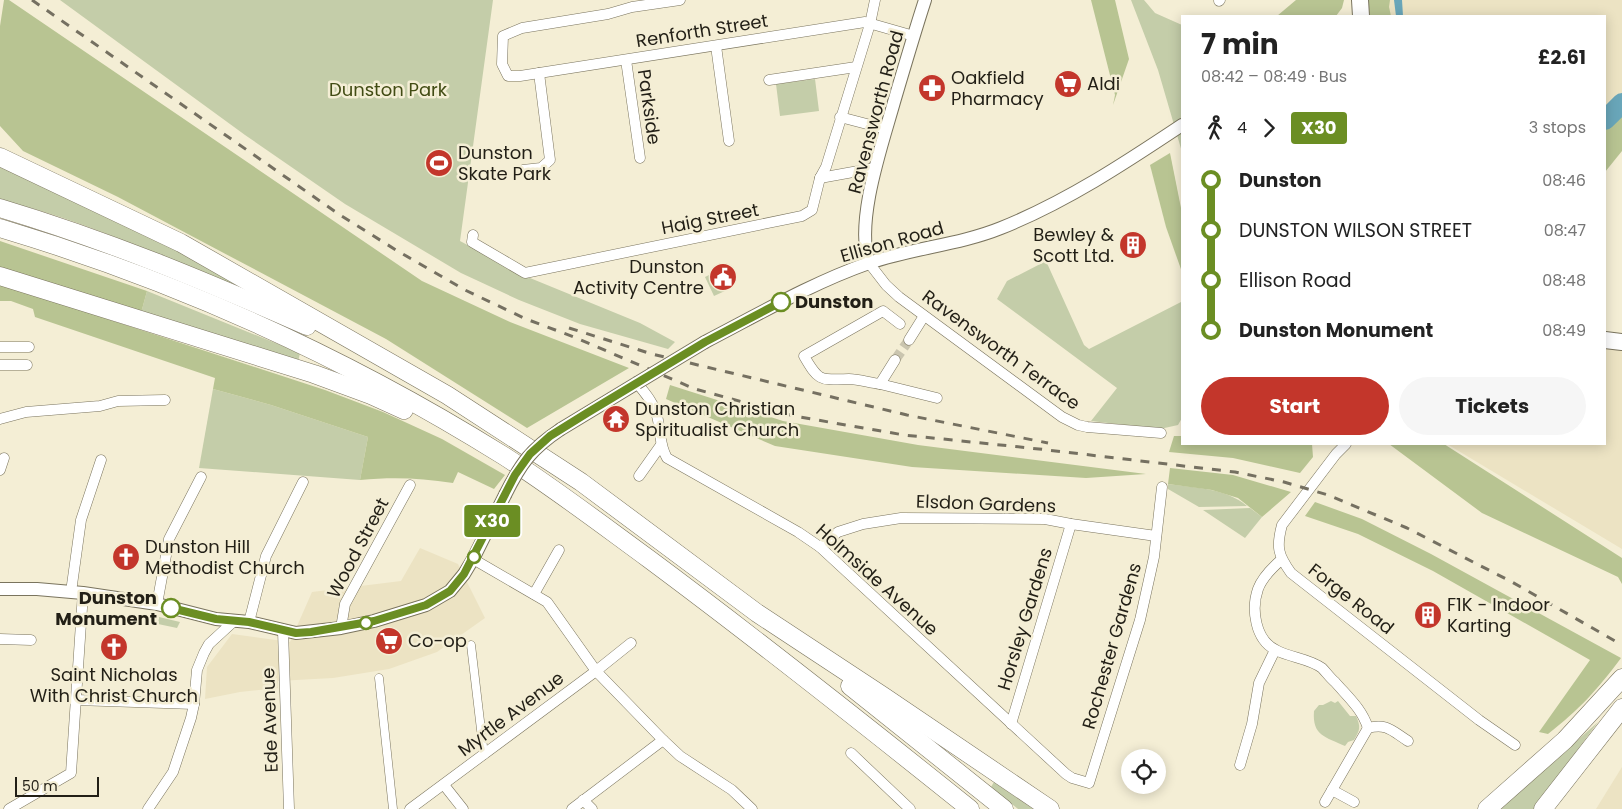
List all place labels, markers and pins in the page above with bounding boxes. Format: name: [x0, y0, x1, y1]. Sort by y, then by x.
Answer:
place label: Oakfield Pharmacy: [951, 65, 1044, 111]
supermarket icon: Aldi: [1053, 69, 1083, 99]
place label: Aldi: [1087, 71, 1120, 96]
pharmacy icon: Oakfield Pharmacy: [917, 73, 947, 103]
place label: Dunston Skate Park: [458, 140, 552, 186]
sports icon: Dunston Skate Park: [424, 148, 454, 178]
place label: Bewley & Scott Ltd.: [1033, 222, 1115, 268]
building icon: Bewley & Scott Ltd.: [1118, 230, 1148, 260]
place label: Dunston Activity Centre: [573, 254, 704, 300]
public building icon: Dunston Activity Centre: [708, 262, 738, 292]
place label: Dunston: [795, 289, 873, 314]
marker: Dunston: [771, 292, 791, 312]
place label: Dunston Christian Spiritualist Church: [635, 396, 799, 442]
temple icon: Dunston Christian Spiritualist Church: [601, 404, 631, 434]
place label: Dunston Hill Methodist Church: [145, 534, 305, 580]
church icon: Dunston Hill Methodist Church: [111, 542, 141, 572]
unlabelled marker: [467, 550, 481, 564]
place label: Dunston Monument: [55, 585, 157, 631]
place label: F1K - Indoor Karting: [1447, 592, 1550, 638]
marker: Dunston Monument: [161, 598, 181, 618]
building icon: F1K - Indoor Karting: [1413, 600, 1443, 630]
unlabelled marker: [359, 616, 373, 630]
supermarket icon: Co-op: [374, 626, 404, 656]
place label: Co-op: [408, 628, 467, 653]
church icon: Saint Nicholas With Christ Church: [99, 632, 129, 662]
place label: Saint Nicholas With Christ Church: [30, 662, 198, 708]

